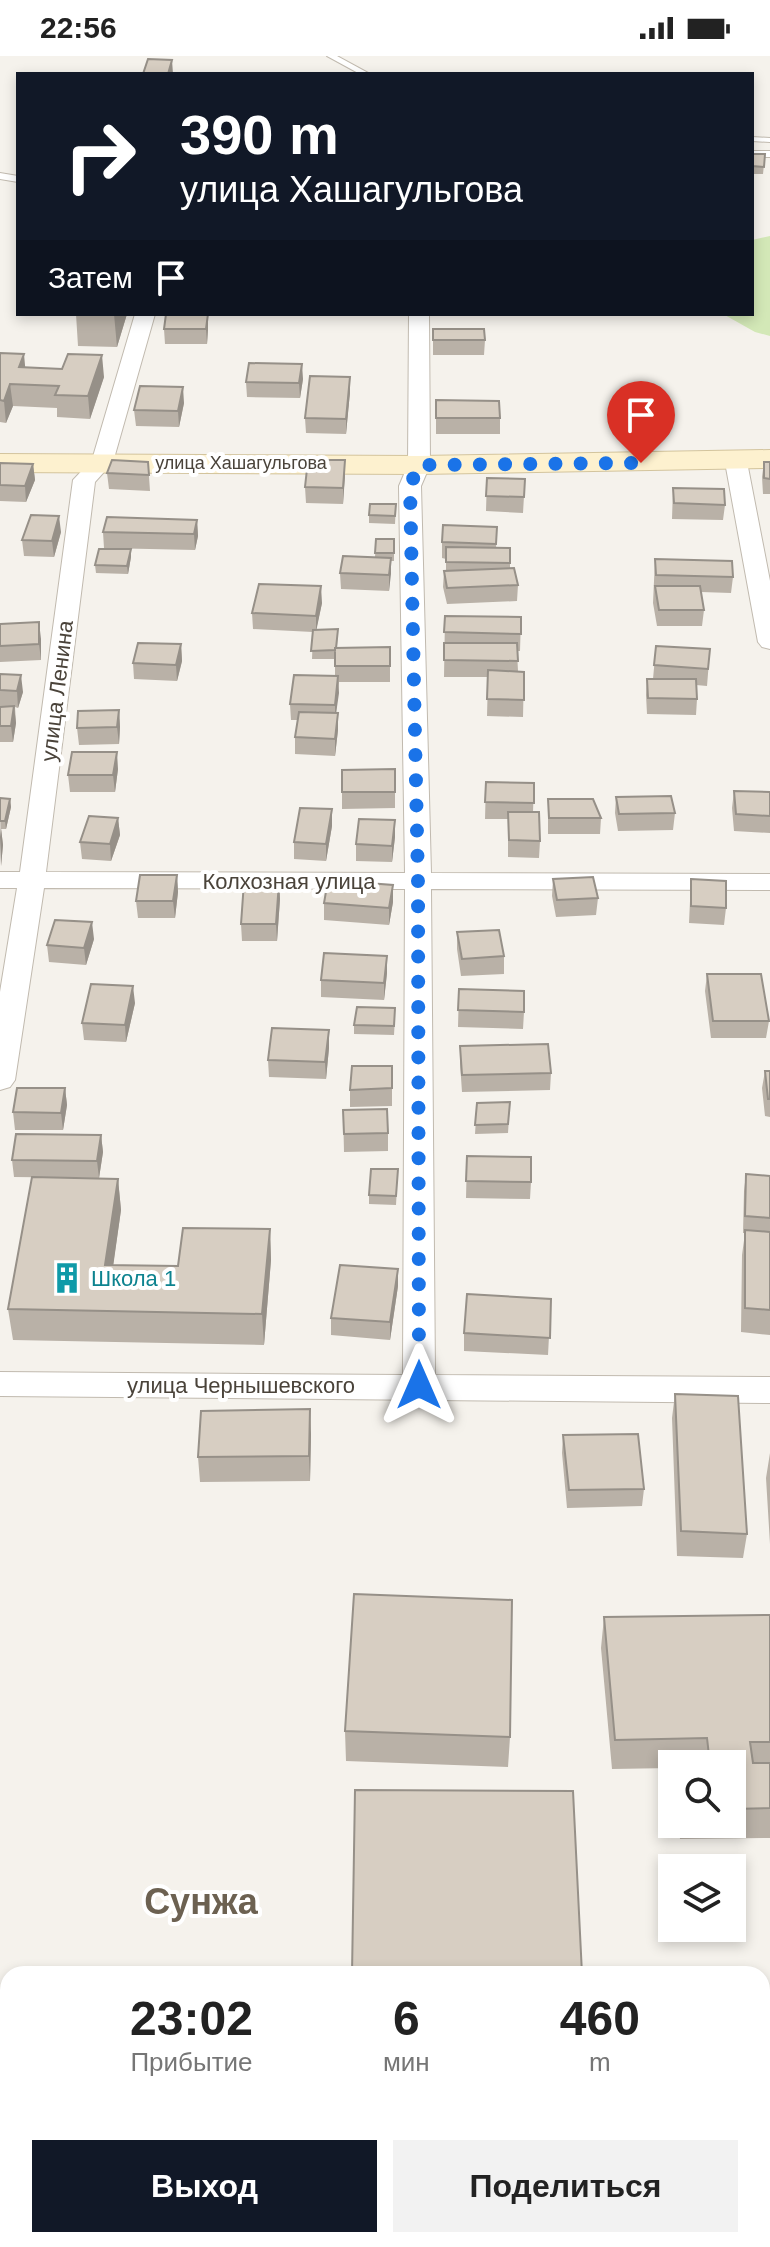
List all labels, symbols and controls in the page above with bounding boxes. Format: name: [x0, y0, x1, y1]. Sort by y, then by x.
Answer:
text: 22:56: [40, 11, 117, 44]
text: 390 m: [180, 103, 339, 166]
icon: right: [48, 104, 152, 208]
text: улица Хашагульгова: [180, 169, 523, 210]
icon: arrive: [149, 256, 193, 300]
text: Затем: [48, 261, 133, 294]
pin: [607, 381, 675, 463]
icon: arrive: [619, 393, 663, 437]
street label: улица Хашагульгова: [155, 453, 328, 473]
street label: улица Ленина: [36, 618, 78, 763]
street label: Колхозная улица: [202, 869, 376, 894]
building icon: Школа 1: [50, 1261, 84, 1295]
place label: Школа 1: [91, 1266, 176, 1291]
position arrow: [377, 1343, 461, 1427]
street label: улица Чернышевского: [127, 1373, 355, 1398]
map controls: [658, 1750, 746, 1942]
button: search: [658, 1750, 746, 1838]
button: layers: [658, 1854, 746, 1942]
district label: Сунжа: [144, 1881, 259, 1922]
text: 23:02: [130, 1992, 253, 2045]
text: 6: [393, 1992, 420, 2045]
text: 460: [560, 1992, 640, 2045]
text: Прибытие: [130, 2047, 253, 2077]
text: мин: [383, 2047, 430, 2077]
text: m: [589, 2047, 611, 2077]
button: Выход: [32, 2140, 377, 2232]
button: Поделиться: [393, 2140, 738, 2232]

